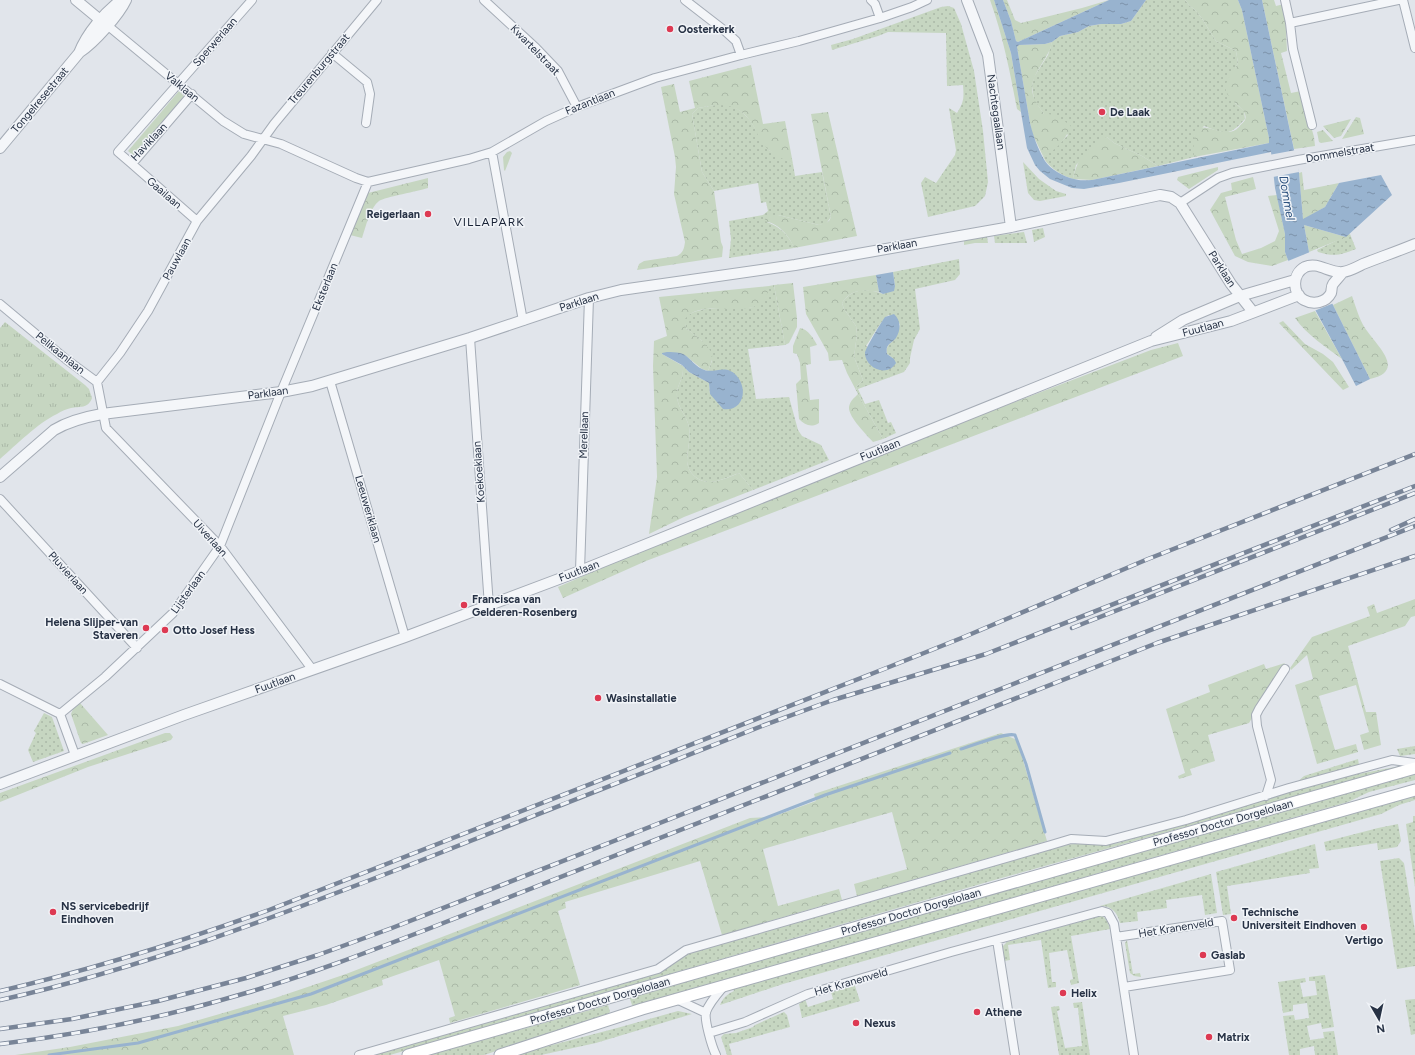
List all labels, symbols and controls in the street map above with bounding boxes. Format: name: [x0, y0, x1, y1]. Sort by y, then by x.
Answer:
street label: Sperwerlaan: [190, 15, 240, 69]
street label: Kwartelstraat: [508, 22, 562, 78]
place label: Oosterkerk: [678, 23, 735, 36]
marker: Oosterkerk: [665, 24, 675, 34]
street label: Treurenburgstraat: [286, 31, 352, 107]
street label: Tongelresestraat: [9, 64, 71, 136]
street label: Valklaan: [162, 69, 202, 105]
street label: Nachtegaallaan: [984, 73, 1008, 151]
street label: Fazantlaan: [563, 86, 617, 118]
place label: De Laak: [1110, 106, 1150, 119]
marker: De Laak: [1097, 107, 1107, 117]
street label: Haviklaan: [128, 120, 170, 164]
street label: Dommelstraat: [1305, 141, 1375, 165]
street label: Gaailaan: [144, 174, 184, 212]
water label: Dommel: [1276, 175, 1298, 222]
place label: Reigerlaan: [366, 208, 420, 221]
marker: Reigerlaan: [423, 209, 433, 219]
district label: VILLAPARK: [453, 215, 525, 229]
street label: Pauwlaan: [160, 236, 194, 282]
street label: Parklaan: [876, 236, 918, 256]
street label: Parklaan: [1205, 248, 1239, 290]
street label: Eksterlaan: [309, 261, 341, 313]
street label: Parklaan: [558, 290, 600, 314]
street label: Fuutlaan: [1181, 316, 1225, 340]
street label: Pelikaanlaan: [33, 329, 87, 377]
street label: Parklaan: [247, 384, 289, 402]
street label: Merellaan: [577, 411, 591, 459]
street label: Fuutlaan: [858, 436, 902, 464]
street label: Koekoeklaan: [470, 441, 488, 503]
street label: Leeuweriklaan: [352, 474, 384, 544]
street label: Uiverlaan: [190, 517, 230, 559]
street label: Pluvierlaan: [46, 549, 90, 597]
street label: Fuutlaan: [557, 557, 601, 585]
street label: Lijsterlaan: [168, 568, 208, 616]
place label: Francisca van Gelderen-Rosenberg: [472, 593, 577, 619]
marker: Francisca van Gelderen-Rosenberg: [459, 600, 469, 610]
place label: Helena Slijper-van Staveren: [45, 616, 138, 642]
marker: Helena Slijper-van Staveren: [141, 623, 151, 633]
place label: Otto Josef Hess: [173, 624, 255, 637]
marker: Otto Josef Hess: [160, 625, 170, 635]
street label: Fuutlaan: [253, 670, 297, 696]
place label: Wasinstallatie: [606, 692, 676, 705]
marker: Wasinstallatie: [593, 693, 603, 703]
street label: Professor Doctor Dorgelolaan: [1151, 797, 1295, 849]
street label: Professor Doctor Dorgelolaan: [839, 886, 983, 938]
place label: NS servicebedrijf Eindhoven: [61, 900, 150, 926]
place label: Technische Universiteit Eindhoven: [1242, 906, 1356, 932]
marker: NS servicebedrijf Eindhoven: [48, 907, 58, 917]
marker: Technische Universiteit Eindhoven: [1229, 913, 1239, 923]
street label: Het Kranenveld: [1138, 916, 1214, 940]
marker: Vertigo: [1359, 922, 1369, 932]
place label: Vertigo: [1345, 934, 1384, 947]
place label: Gaslab: [1211, 949, 1246, 962]
marker: Gaslab: [1198, 950, 1208, 960]
street label: Het Kranenveld: [813, 965, 889, 999]
street label: Professor Doctor Dorgelolaan: [528, 975, 672, 1027]
place label: Helix: [1071, 987, 1097, 1000]
marker: Helix: [1058, 988, 1068, 998]
north arrow: [1359, 999, 1399, 1039]
place label: Athene: [985, 1006, 1022, 1019]
marker: Athene: [972, 1007, 982, 1017]
place label: Nexus: [864, 1017, 896, 1030]
marker: Nexus: [851, 1018, 861, 1028]
text: N: [1375, 1021, 1386, 1035]
place label: Matrix: [1217, 1031, 1250, 1044]
marker: Matrix: [1204, 1032, 1214, 1042]

